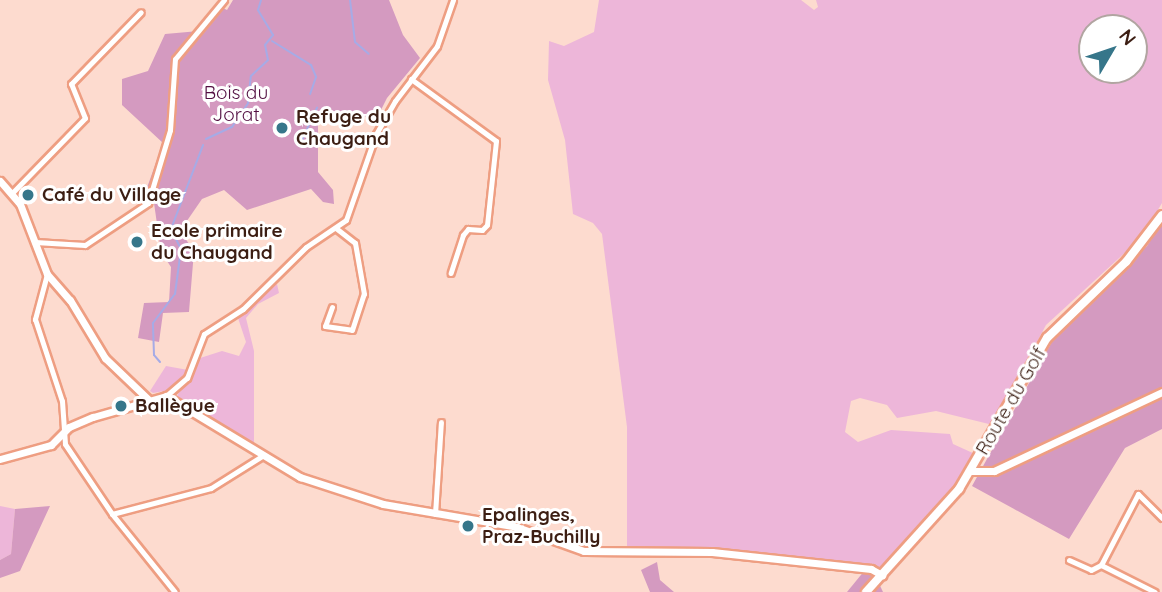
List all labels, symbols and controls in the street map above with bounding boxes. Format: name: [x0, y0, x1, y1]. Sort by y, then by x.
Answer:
north arrow: [1078, 14, 1148, 84]
text: N: [1114, 24, 1141, 50]
park label: Bois du Jorat: [204, 82, 268, 126]
place label: Refuge du Chaugand: [296, 106, 391, 150]
marker: Refuge du Chaugand: [274, 120, 290, 136]
place label: Café du Village: [42, 184, 181, 206]
marker: Café du Village: [20, 187, 36, 203]
place label: Ecole primaire du Chaugand: [151, 220, 283, 264]
marker: Ecole primaire du Chaugand: [129, 234, 145, 250]
street label: Route du Golf: [971, 343, 1051, 459]
place label: Ballègue: [135, 395, 215, 417]
marker: Ballègue: [113, 398, 129, 414]
place label: Epalinges, Praz-Buchilly: [482, 504, 600, 548]
marker: Epalinges, Praz-Buchilly: [460, 518, 476, 534]

